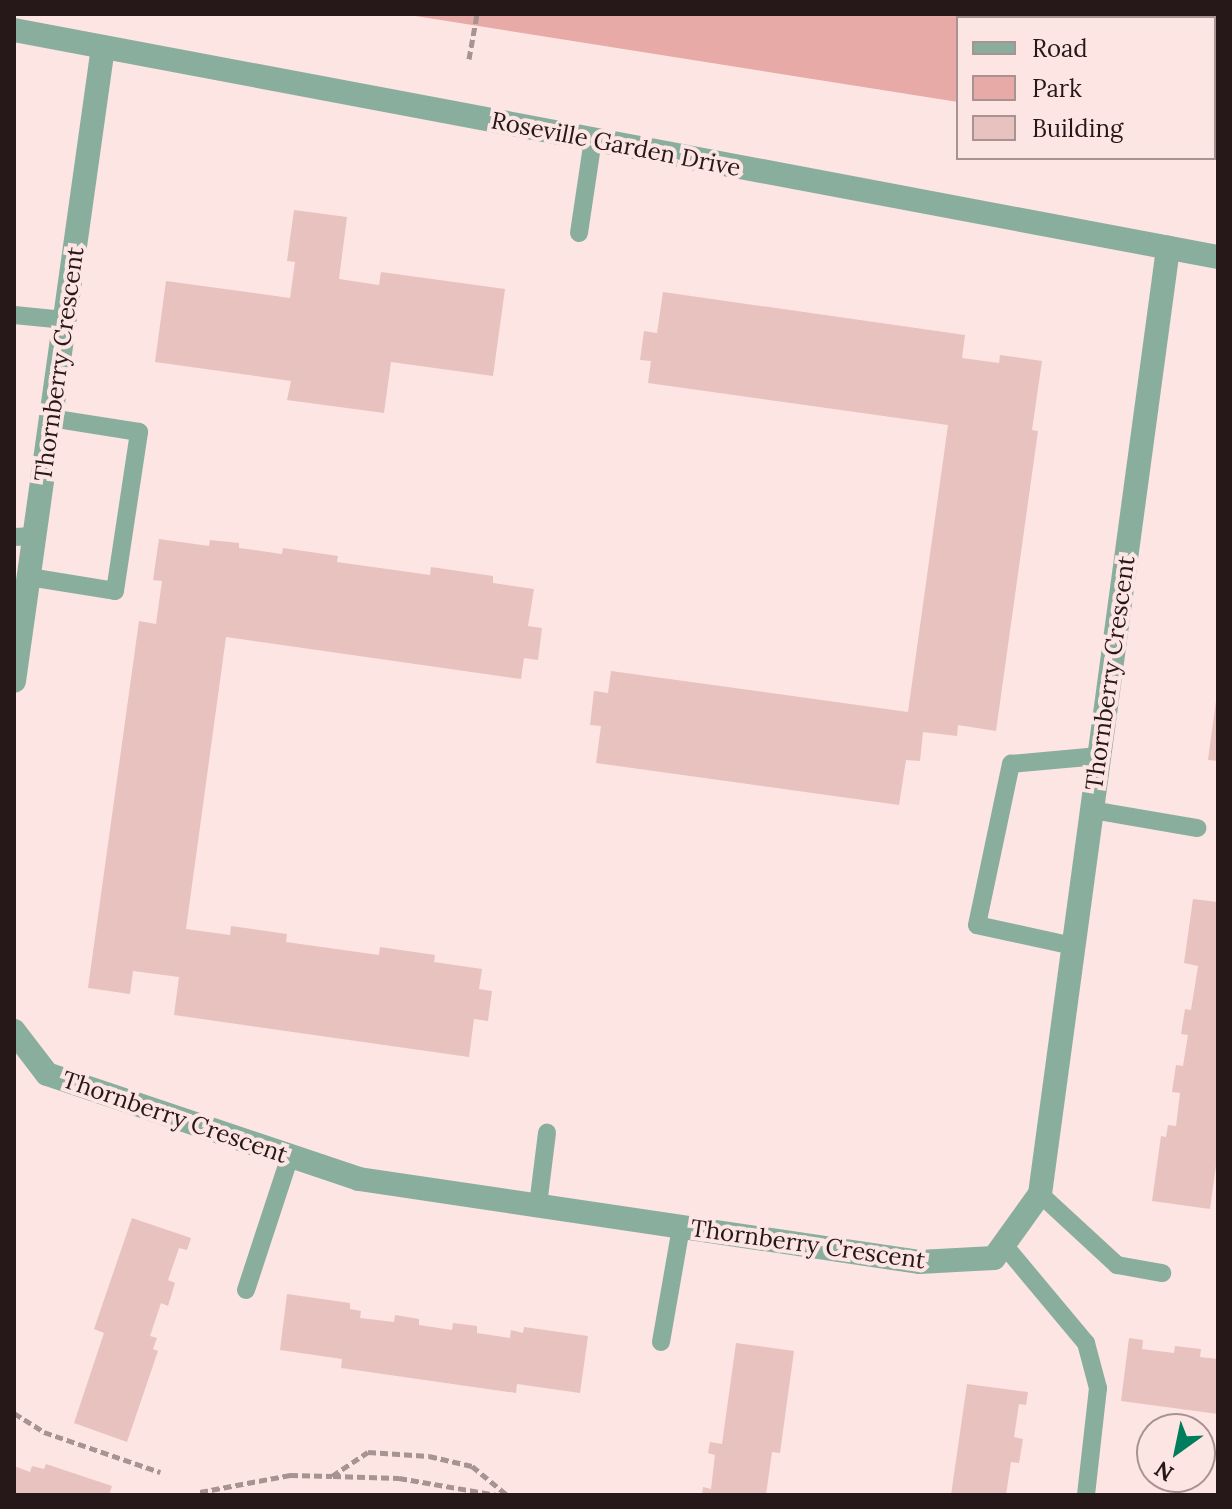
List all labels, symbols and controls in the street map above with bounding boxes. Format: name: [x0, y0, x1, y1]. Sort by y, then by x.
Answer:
legend: [956, 16, 1216, 160]
text: Road: [1032, 33, 1088, 64]
text: Park: [1032, 73, 1082, 104]
street label: Roseville Garden Drive: [489, 106, 743, 182]
text: Building: [1032, 113, 1123, 144]
street label: Thornberry Crescent: [28, 245, 90, 483]
street label: Thornberry Crescent: [1079, 554, 1141, 792]
street label: Thornberry Crescent: [59, 1065, 291, 1169]
street label: Thornberry Crescent: [689, 1213, 927, 1275]
north arrow: [1136, 1413, 1216, 1493]
text: N: [1149, 1455, 1179, 1488]

